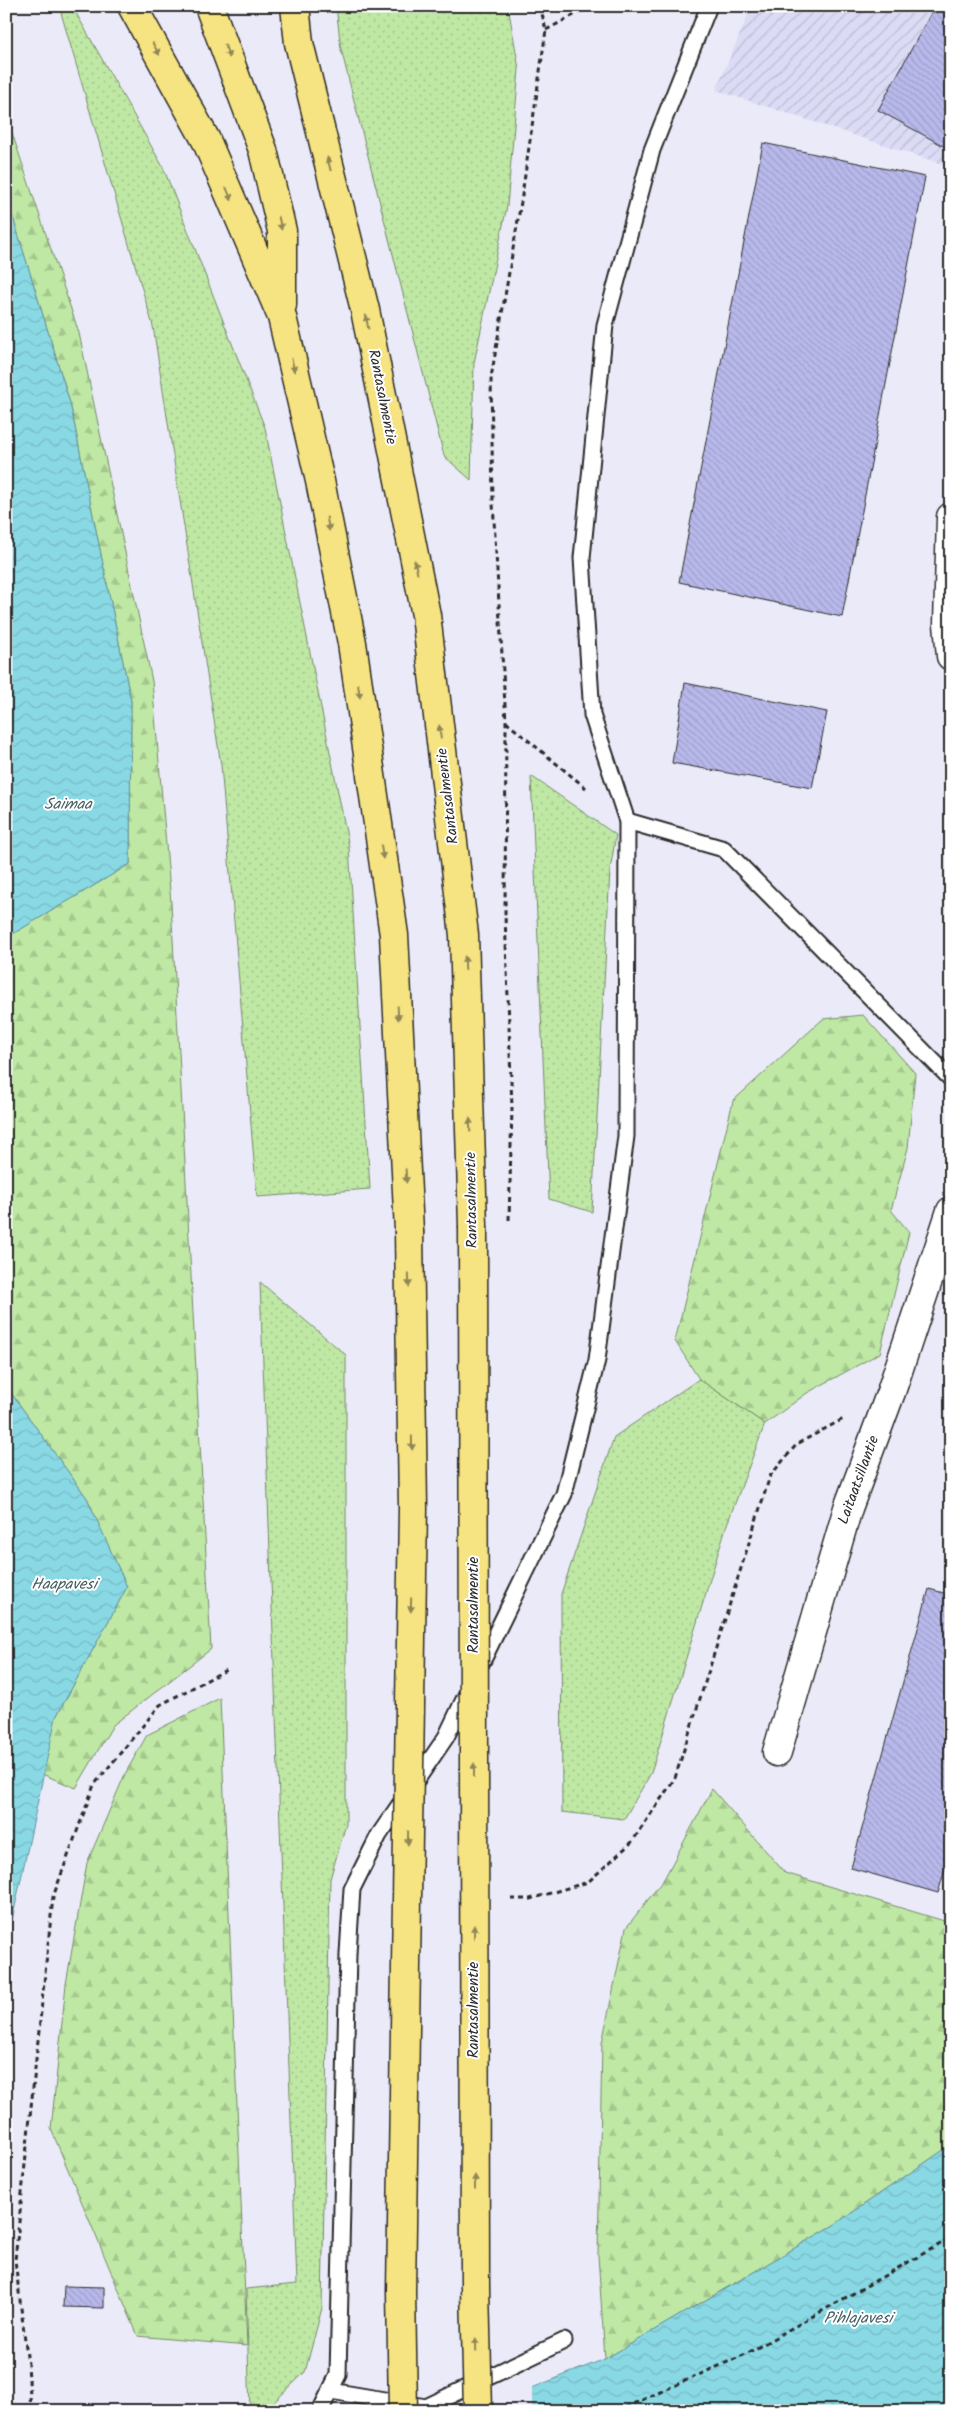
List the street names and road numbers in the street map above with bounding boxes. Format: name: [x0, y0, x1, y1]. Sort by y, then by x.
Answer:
street label: Rantasalmentie: [361, 347, 403, 447]
street label: Rantasalmentie: [430, 746, 466, 845]
street label: Rantasalmentie: [459, 1151, 485, 1248]
street label: Laitaatsillantie: [832, 1432, 886, 1528]
street label: Rantasalmentie: [462, 1556, 486, 1653]
street label: Rantasalmentie: [462, 1961, 486, 2058]

